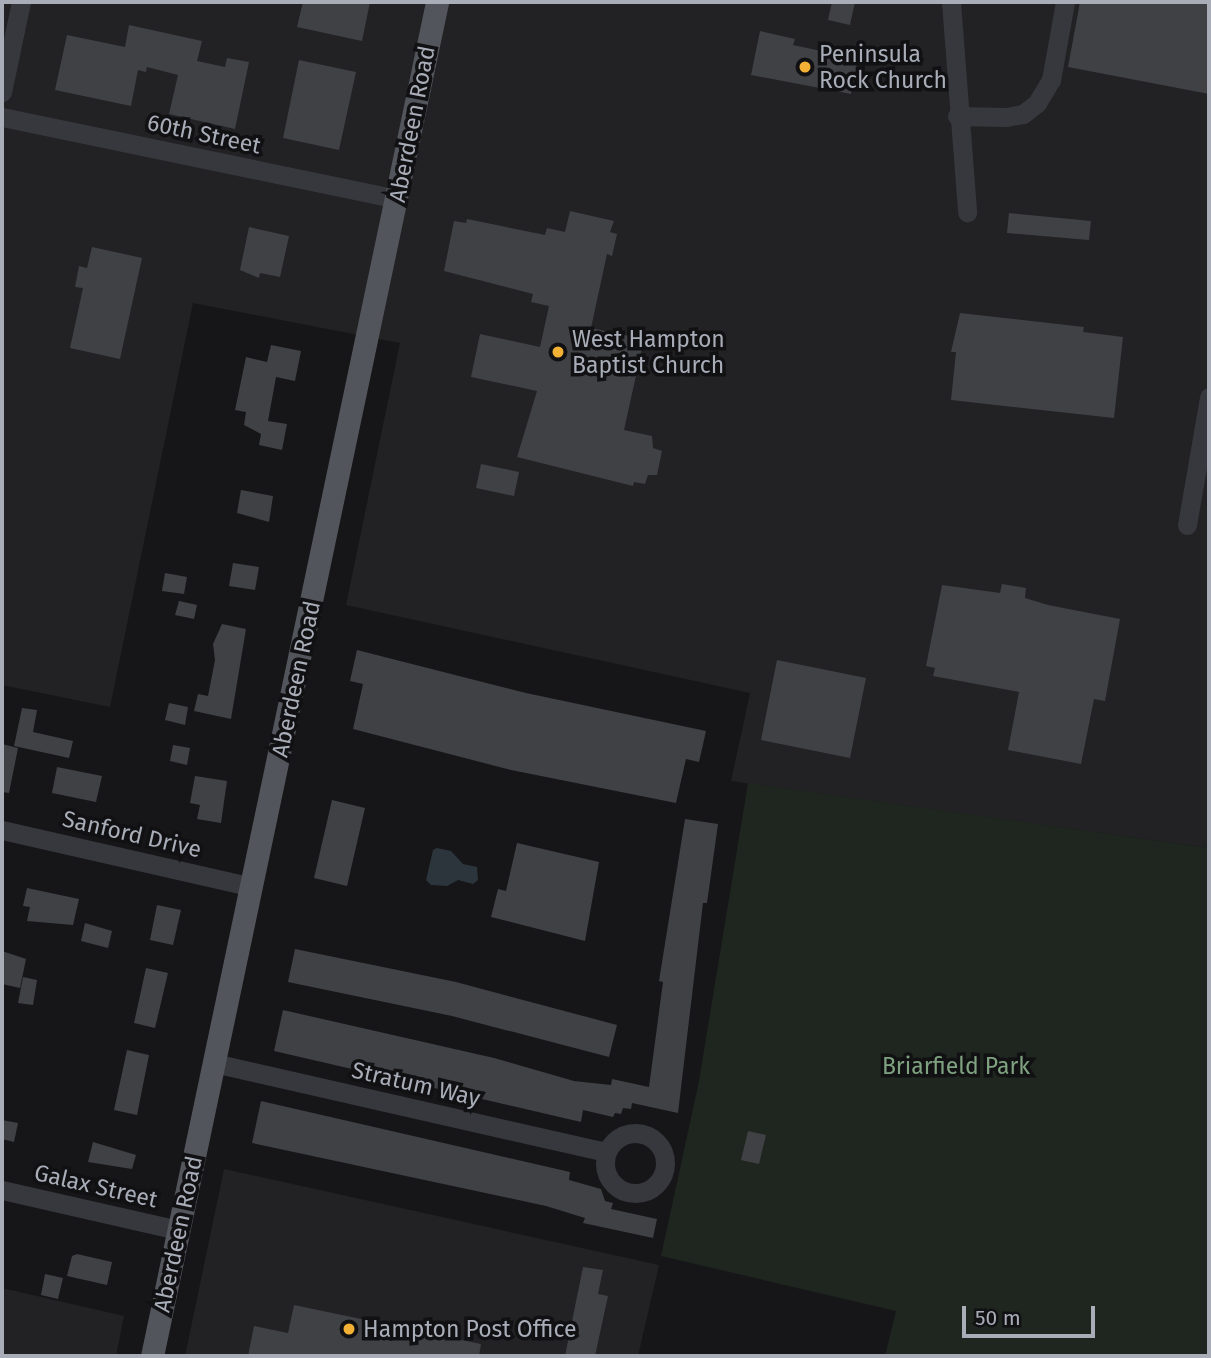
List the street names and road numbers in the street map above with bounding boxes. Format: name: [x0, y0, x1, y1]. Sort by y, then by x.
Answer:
street label: Aberdeen Road: [383, 43, 441, 205]
street label: 60th Street: [145, 109, 263, 159]
street label: Aberdeen Road: [266, 598, 326, 760]
street label: Sanford Drive: [60, 805, 204, 863]
street label: Stratum Way: [349, 1056, 483, 1112]
street label: Aberdeen Road: [148, 1153, 208, 1315]
street label: Galax Street: [32, 1158, 160, 1214]

